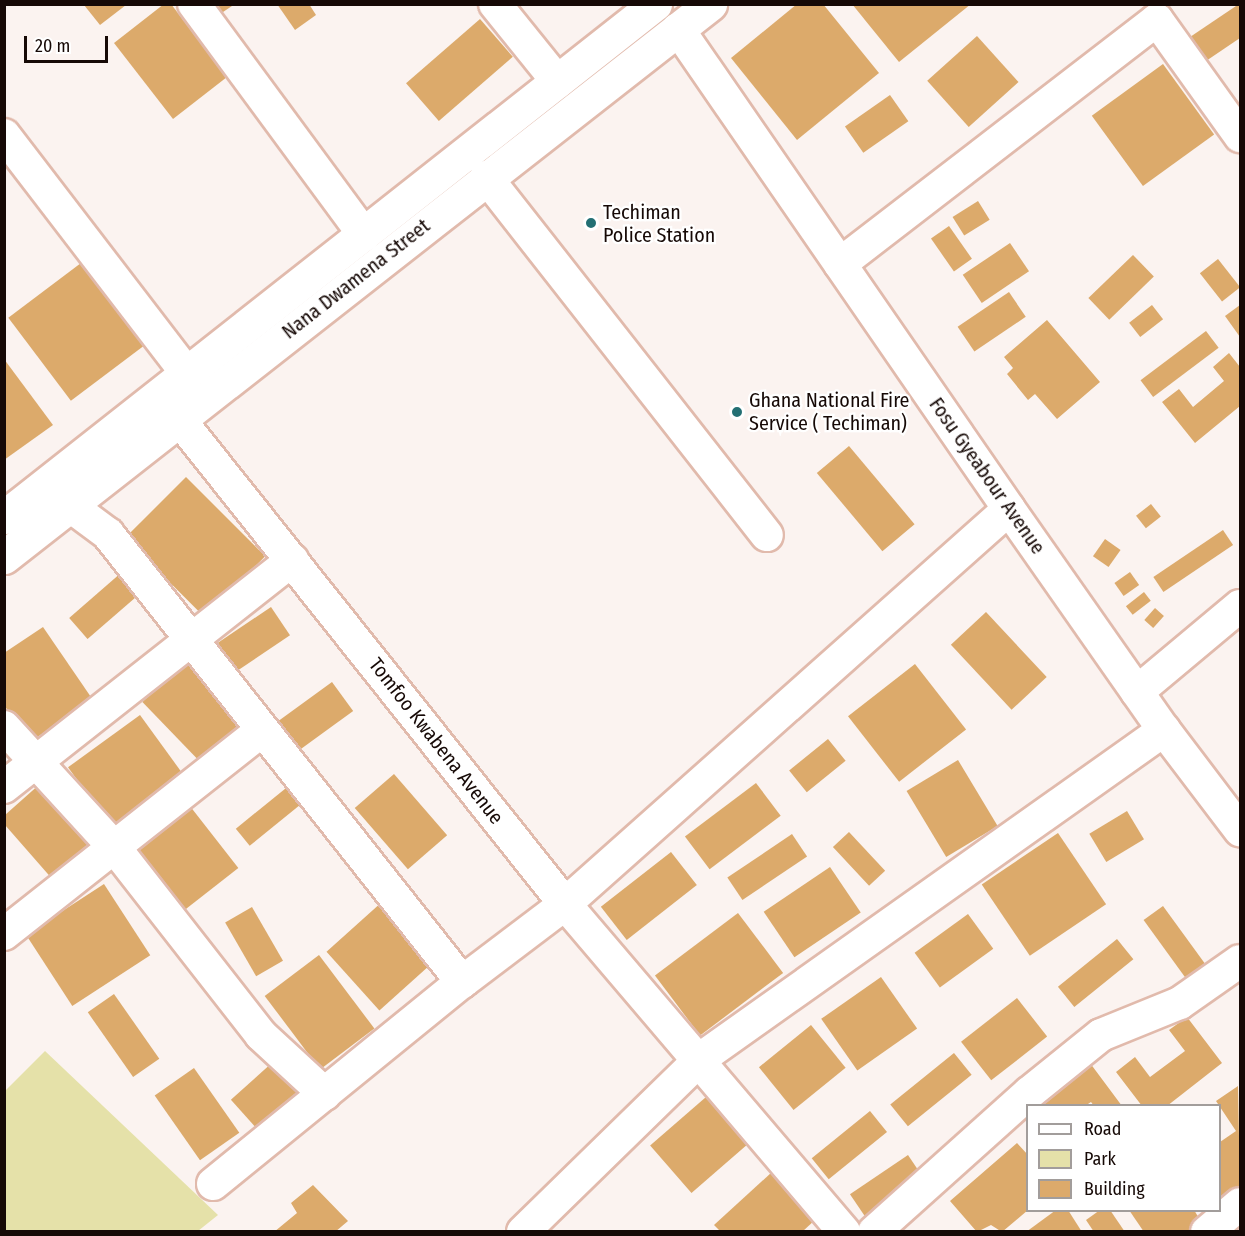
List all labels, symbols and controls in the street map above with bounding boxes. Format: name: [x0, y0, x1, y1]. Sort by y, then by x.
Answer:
scale bar: [27, 24, 111, 62]
text: 20 m: [35, 35, 70, 57]
place label: Techiman Police Station: [603, 200, 715, 247]
street label: Nana Dwamena Street: [277, 214, 435, 344]
marker: Techiman Police Station: [584, 216, 598, 230]
place label: Ghana National Fire Service ( Techiman): [749, 388, 909, 435]
street label: Fosu Gyeabour Avenue: [924, 393, 1050, 559]
marker: Ghana National Fire Service ( Techiman): [730, 405, 744, 419]
street label: Tomfoo Kwabena Avenue: [364, 653, 508, 829]
legend: [1026, 1104, 1221, 1212]
text: Road: [1084, 1118, 1121, 1140]
text: Park: [1084, 1148, 1116, 1170]
text: Building: [1084, 1178, 1145, 1200]

